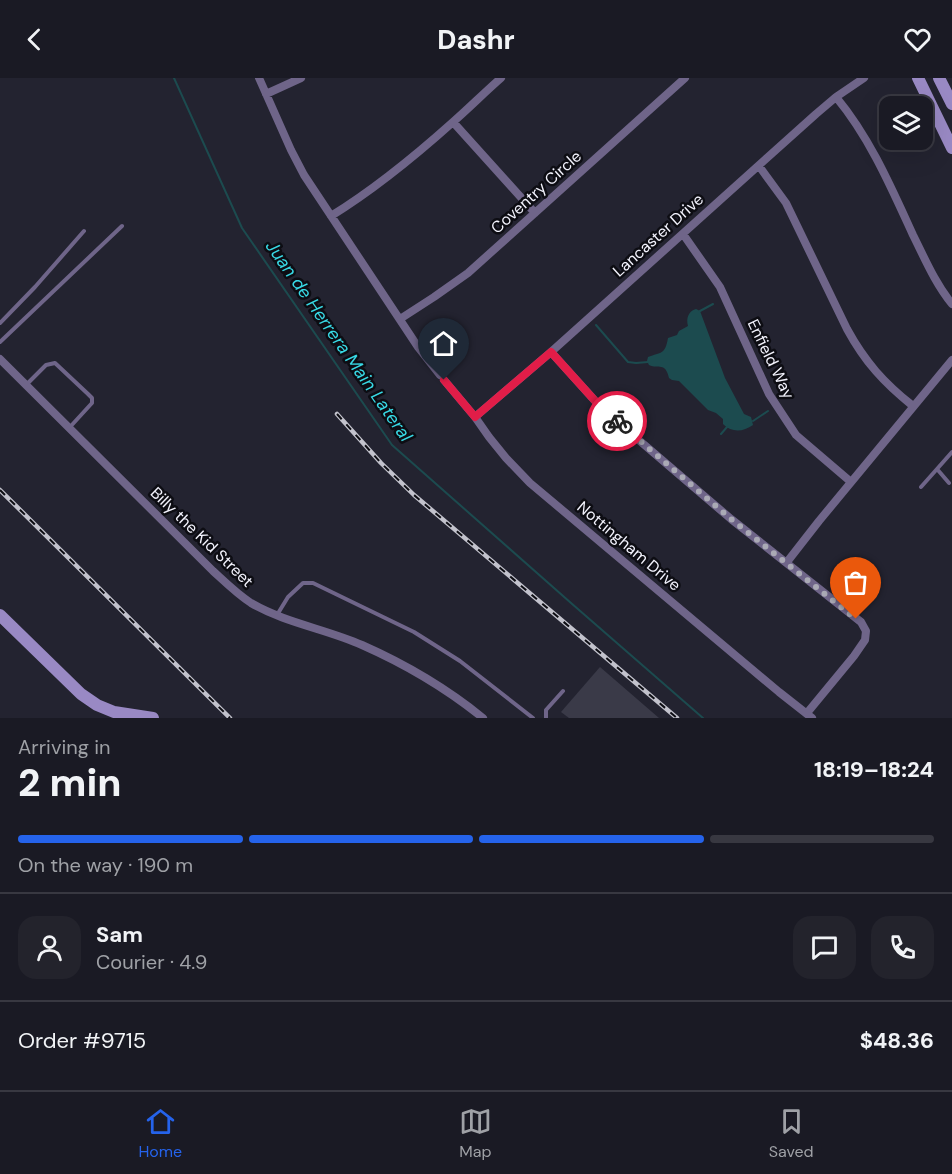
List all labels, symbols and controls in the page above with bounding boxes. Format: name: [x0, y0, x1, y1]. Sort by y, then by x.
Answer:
text: Dashr: [437, 22, 515, 57]
icon: back: [18, 23, 51, 56]
icon: heart: [901, 23, 934, 56]
map controls: [879, 96, 933, 150]
button: layers: [879, 96, 933, 150]
street label: Coventry Circle: [486, 146, 586, 238]
street label: Lancaster Drive: [608, 189, 708, 281]
water label: Juan de Herrera Main Lateral: [260, 236, 418, 447]
street label: Enfield Way: [743, 316, 799, 402]
pin: [418, 318, 469, 380]
icon: home: [427, 327, 460, 360]
courier: [587, 391, 647, 451]
icon: bike: [601, 405, 634, 438]
street label: Billy the Kid Street: [146, 482, 258, 592]
street label: Nottingham Drive: [573, 496, 685, 596]
pin: [830, 557, 881, 619]
icon: bag: [839, 566, 872, 599]
text: Arriving in: [18, 734, 110, 760]
text: 18:19–18:24: [814, 755, 934, 784]
text: 2 min: [18, 757, 122, 808]
text: On the way · 190 m: [18, 852, 193, 878]
button: person: [18, 916, 81, 979]
button: chat: [793, 916, 856, 979]
button: phone: [871, 916, 934, 979]
text: Sam: [96, 920, 143, 949]
text: Courier · 4.9: [96, 949, 207, 975]
text: Order #9715: [18, 1026, 146, 1055]
text: $48.36: [860, 1026, 934, 1055]
tab: Home: [138, 1105, 182, 1162]
tab: Map: [459, 1105, 492, 1162]
tab: Saved: [769, 1105, 814, 1162]

